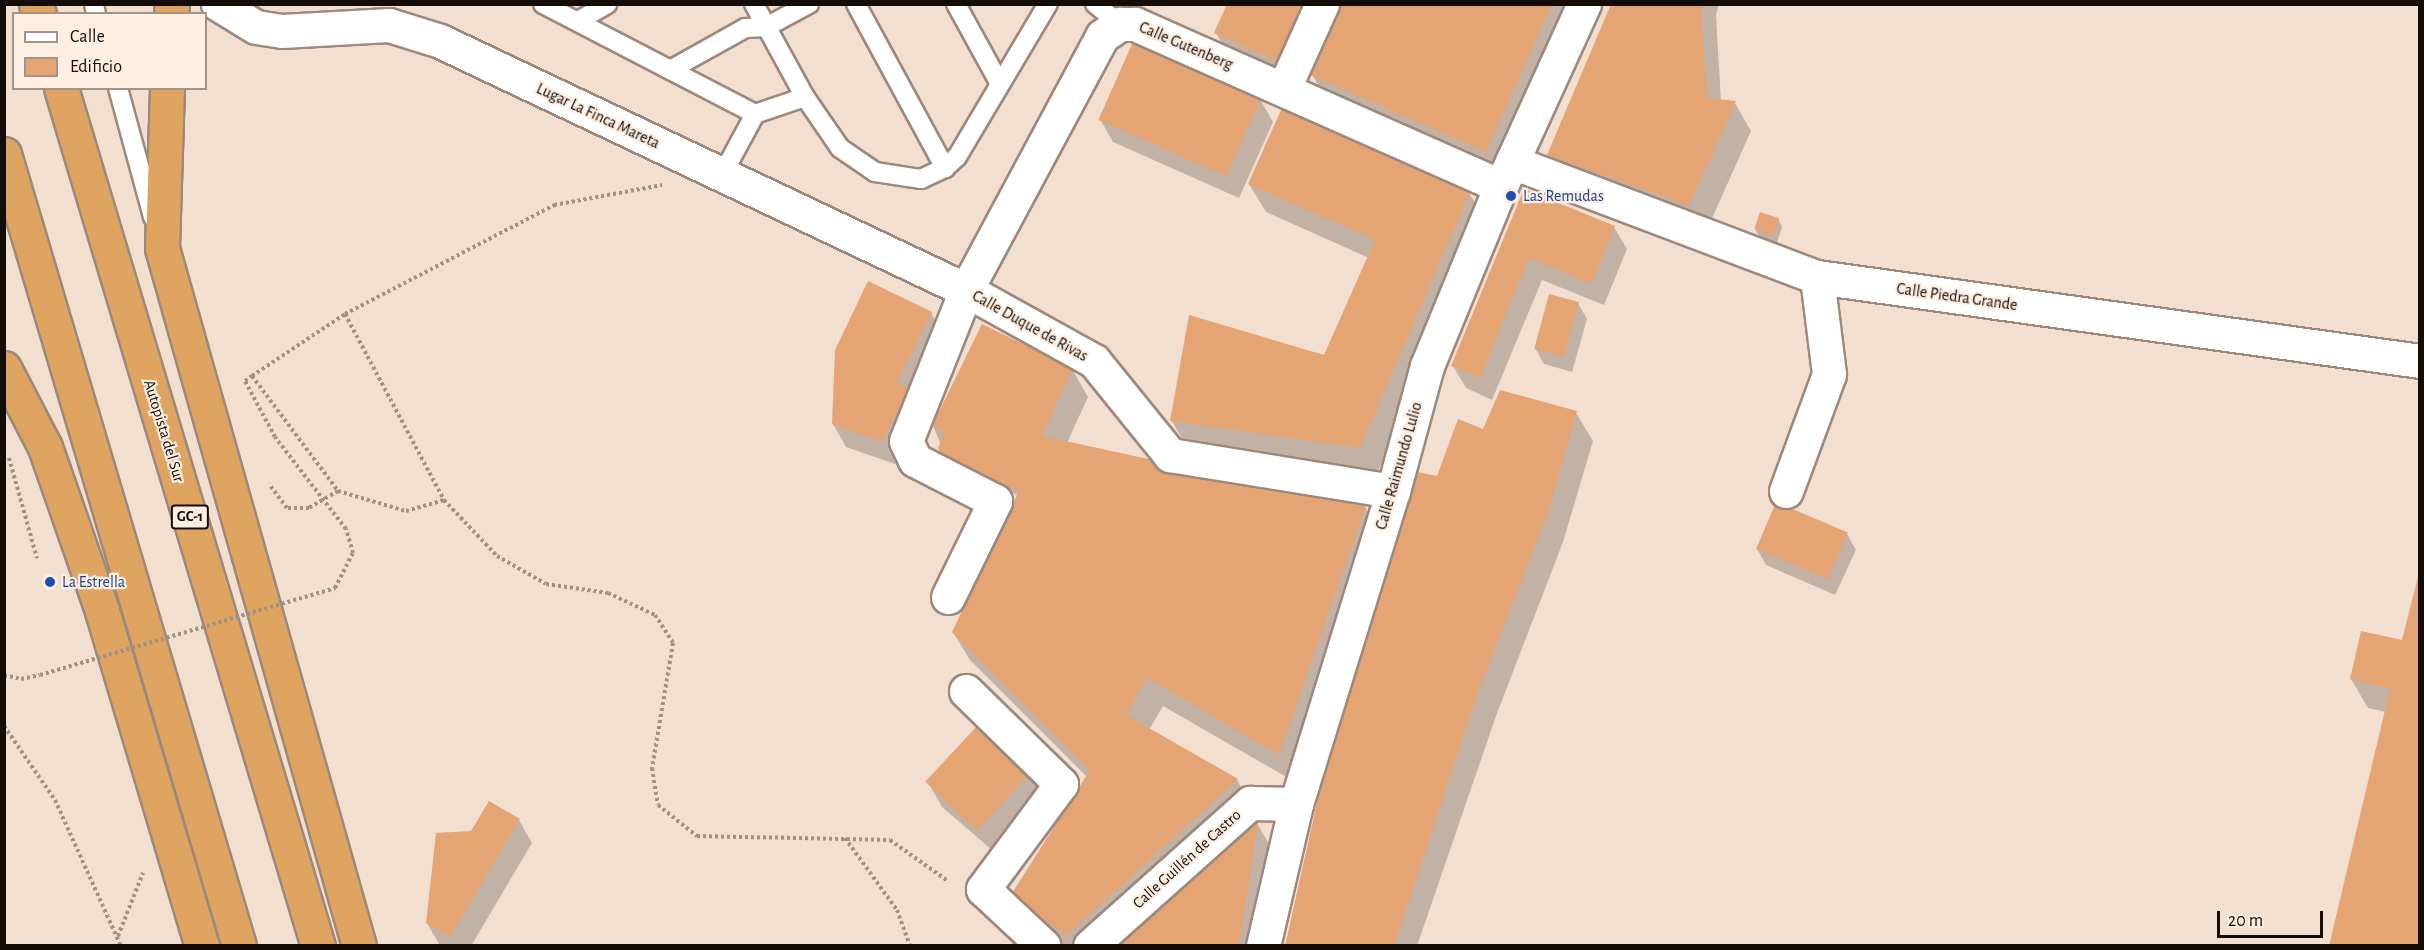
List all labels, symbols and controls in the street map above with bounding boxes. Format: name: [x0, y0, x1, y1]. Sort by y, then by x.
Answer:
legend: [12, 12, 207, 90]
street label: Calle Gutenberg: [1136, 18, 1236, 74]
text: Calle: [70, 28, 105, 46]
text: Edificio: [70, 58, 122, 76]
street label: Lugar La Finca Mareta: [533, 79, 663, 153]
place label: Las Remudas: [1523, 186, 1604, 206]
marker: Las Remudas: [1504, 189, 1518, 203]
street label: Calle Piedra Grande: [1895, 279, 2019, 315]
street label: Calle Duque de Rivas: [969, 286, 1091, 366]
street label: Autopista del Sur: [139, 378, 189, 484]
street label: Calle Raimundo Lulio: [1372, 400, 1426, 532]
road number: GC-1: [170, 505, 210, 529]
place label: La Estrella: [62, 572, 125, 592]
marker: La Estrella: [43, 575, 57, 589]
street label: Calle Guillén de Castro: [1129, 805, 1245, 913]
scale bar: [2220, 899, 2326, 937]
text: 20 m: [2228, 912, 2263, 930]

